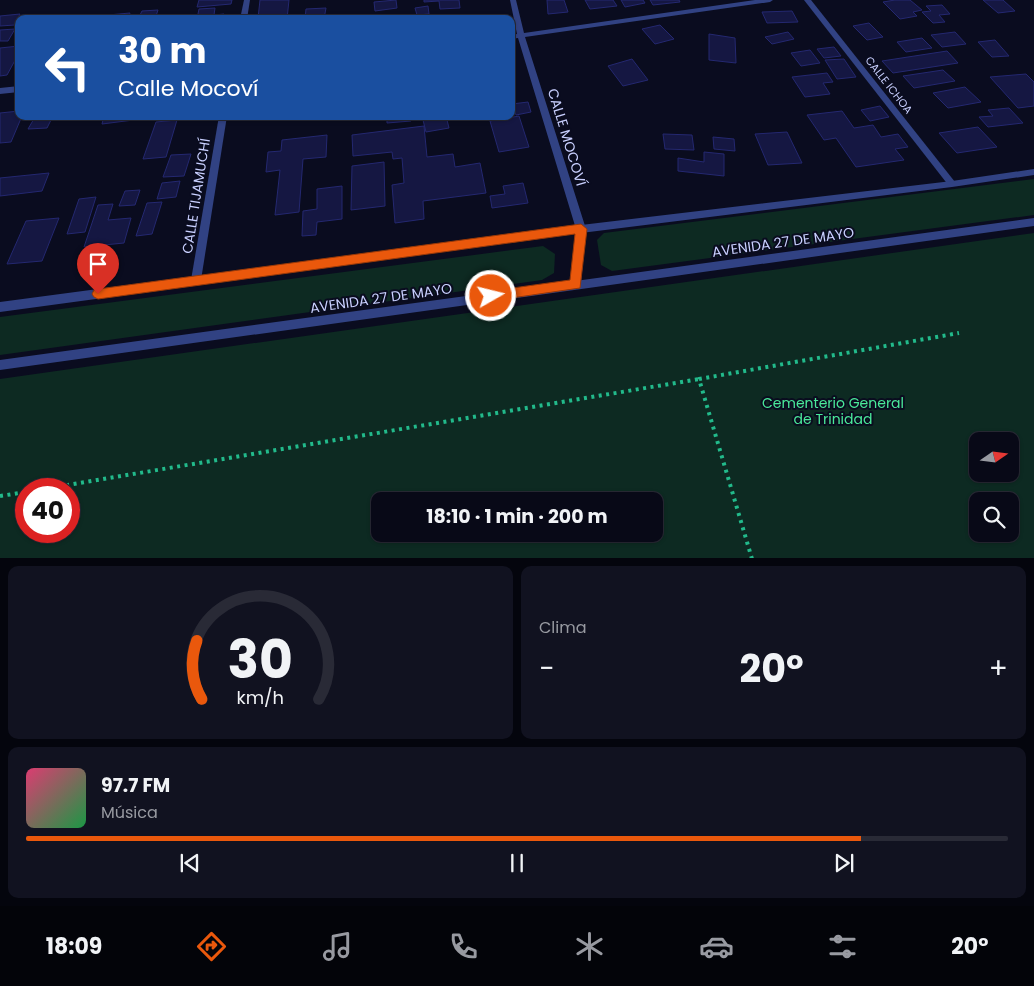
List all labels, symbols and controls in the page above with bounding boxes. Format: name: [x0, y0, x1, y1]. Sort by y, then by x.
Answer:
text: 30 m: [118, 26, 206, 75]
icon: left: [35, 35, 100, 100]
street label: CALLE ICHOA: [861, 53, 917, 118]
text: Calle Mocoví: [118, 73, 258, 104]
street label: CALLE MOCOVÍ: [543, 86, 591, 189]
street label: CALLE TIJAMUCHÍ: [177, 136, 215, 255]
street label: AVENIDA 27 DE MAYO: [711, 222, 855, 262]
pin: [77, 243, 119, 294]
icon: arrive: [84, 250, 112, 278]
position arrow: [464, 269, 516, 321]
street label: AVENIDA 27 DE MAYO: [309, 278, 453, 318]
park label: Cementerio General de Trinidad: [762, 393, 904, 429]
north arrow: [969, 432, 1019, 482]
map controls: [969, 432, 1019, 542]
speed limit sign: 40: [15, 478, 80, 543]
button: search: [969, 492, 1019, 542]
text: 18:10 · 1 min · 200 m: [426, 503, 608, 530]
text: Clima: [539, 616, 587, 639]
text: 30: [228, 623, 293, 696]
text: 20°: [740, 642, 804, 695]
text: −: [539, 649, 554, 688]
text: +: [989, 649, 1008, 688]
text: km/h: [237, 685, 284, 710]
text: 97.7 FM: [101, 772, 170, 799]
text: Música: [101, 801, 158, 824]
icon: previous: [176, 849, 204, 877]
icon: pause: [503, 849, 531, 877]
icon: next: [830, 849, 858, 877]
icon: directions: [194, 929, 229, 964]
icon: music: [320, 929, 355, 964]
icon: phone: [446, 929, 481, 964]
icon: climate: [572, 929, 607, 964]
icon: car: [699, 929, 734, 964]
icon: filters: [825, 929, 860, 964]
text: 18:09: [46, 931, 102, 962]
text: 20°: [951, 931, 988, 962]

